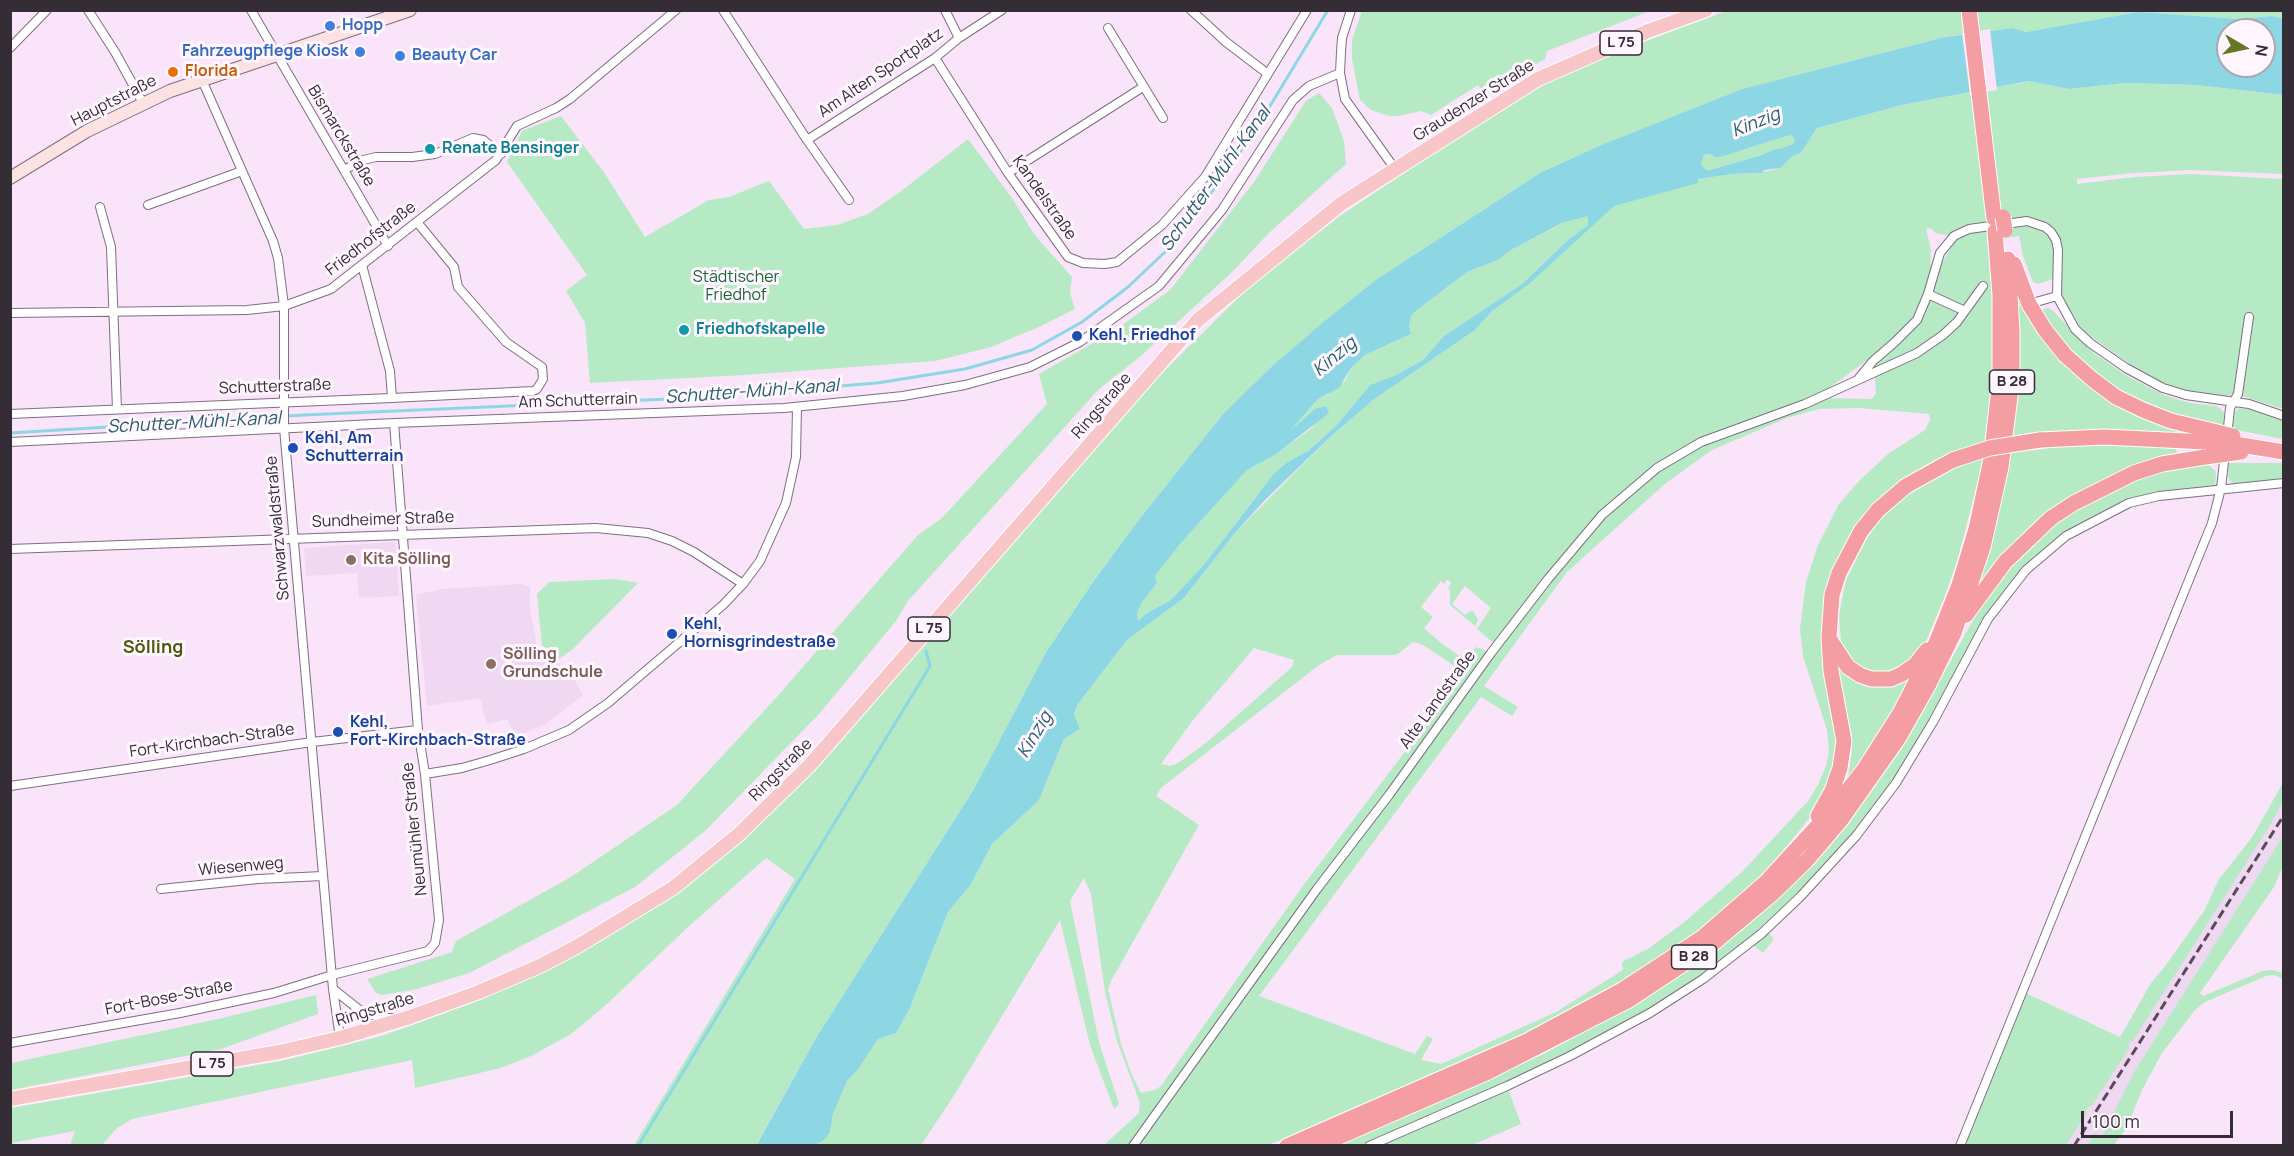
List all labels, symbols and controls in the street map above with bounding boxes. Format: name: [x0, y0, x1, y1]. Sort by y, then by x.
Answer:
place label: Hopp: [342, 16, 383, 36]
north arrow: [2216, 18, 2276, 78]
marker: Hopp: [323, 19, 337, 33]
street label: Am Alten Sportplatz: [815, 24, 947, 122]
road number: L 75: [1600, 31, 1642, 55]
place label: Fahrzeugpflege Kiosk: [182, 42, 348, 62]
text: N: [2250, 43, 2274, 58]
marker: Fahrzeugpflege Kiosk: [353, 45, 367, 59]
place label: Beauty Car: [412, 46, 497, 66]
marker: Beauty Car: [393, 49, 407, 63]
street label: Graudenzer Straße: [1410, 56, 1538, 146]
place label: Florida: [185, 62, 238, 82]
marker: Florida: [166, 65, 180, 79]
street label: Hauptstraße: [68, 71, 160, 131]
street label: Bismarckstraße: [303, 82, 379, 190]
water label: Schutter-Mühl-Kanal: [1156, 102, 1276, 256]
water label: Kinzig: [1729, 104, 1783, 142]
place label: Renate Bensinger: [442, 139, 579, 159]
marker: Renate Bensinger: [423, 142, 437, 156]
street label: Kandelstraße: [1008, 152, 1080, 244]
street label: Friedhofstraße: [322, 198, 420, 280]
park label: Städtischer Friedhof: [693, 268, 779, 306]
place label: Friedhofskapelle: [696, 320, 825, 340]
marker: Friedhofskapelle: [677, 323, 691, 337]
place label: Kehl, Friedhof: [1089, 326, 1196, 346]
marker: Kehl, Friedhof: [1070, 329, 1084, 343]
water label: Kinzig: [1309, 333, 1361, 381]
street label: Ringstraße: [1068, 369, 1136, 443]
road number: B 28: [1990, 370, 2034, 394]
street label: Schutterstraße: [218, 375, 332, 399]
water label: Schutter-Mühl-Kanal: [664, 375, 840, 409]
street label: Am Schutterrain: [518, 389, 638, 413]
water label: Schutter-Mühl-Kanal: [106, 408, 282, 438]
place label: Kehl, Am Schutterrain: [305, 429, 404, 467]
marker: Kehl, Am Schutterrain: [286, 441, 300, 455]
street label: Schwarzwaldstraße: [262, 455, 294, 601]
street label: Sundheimer Straße: [312, 508, 454, 532]
place label: Kita Sölling: [363, 550, 451, 570]
marker: Kita Sölling: [344, 553, 358, 567]
place label: Kehl, Hornisgrindestraße: [684, 615, 836, 653]
road number: L 75: [908, 617, 950, 641]
marker: Kehl, Hornisgrindestraße: [665, 627, 679, 641]
district label: Sölling: [123, 637, 183, 659]
place label: Sölling Grundschule: [503, 645, 603, 683]
street label: Alte Landstraße: [1396, 647, 1480, 753]
marker: Sölling Grundschule: [484, 657, 498, 671]
water label: Kinzig: [1013, 708, 1057, 762]
place label: Kehl, Fort-Kirchbach-Straße: [350, 713, 526, 751]
street label: Fort-Kirchbach-Straße: [128, 720, 296, 762]
marker: Kehl, Fort-Kirchbach-Straße: [331, 725, 345, 739]
street label: Ringstraße: [746, 735, 816, 805]
street label: Neumühler Straße: [398, 761, 432, 897]
street label: Wiesenweg: [198, 854, 284, 880]
road number: B 28: [1672, 945, 1716, 969]
street label: Fort-Bose-Straße: [104, 976, 234, 1020]
street label: Ringstraße: [334, 989, 416, 1031]
road number: L 75: [191, 1052, 233, 1076]
scale bar: [2084, 1099, 2236, 1137]
text: 100 m: [2092, 1109, 2140, 1133]

